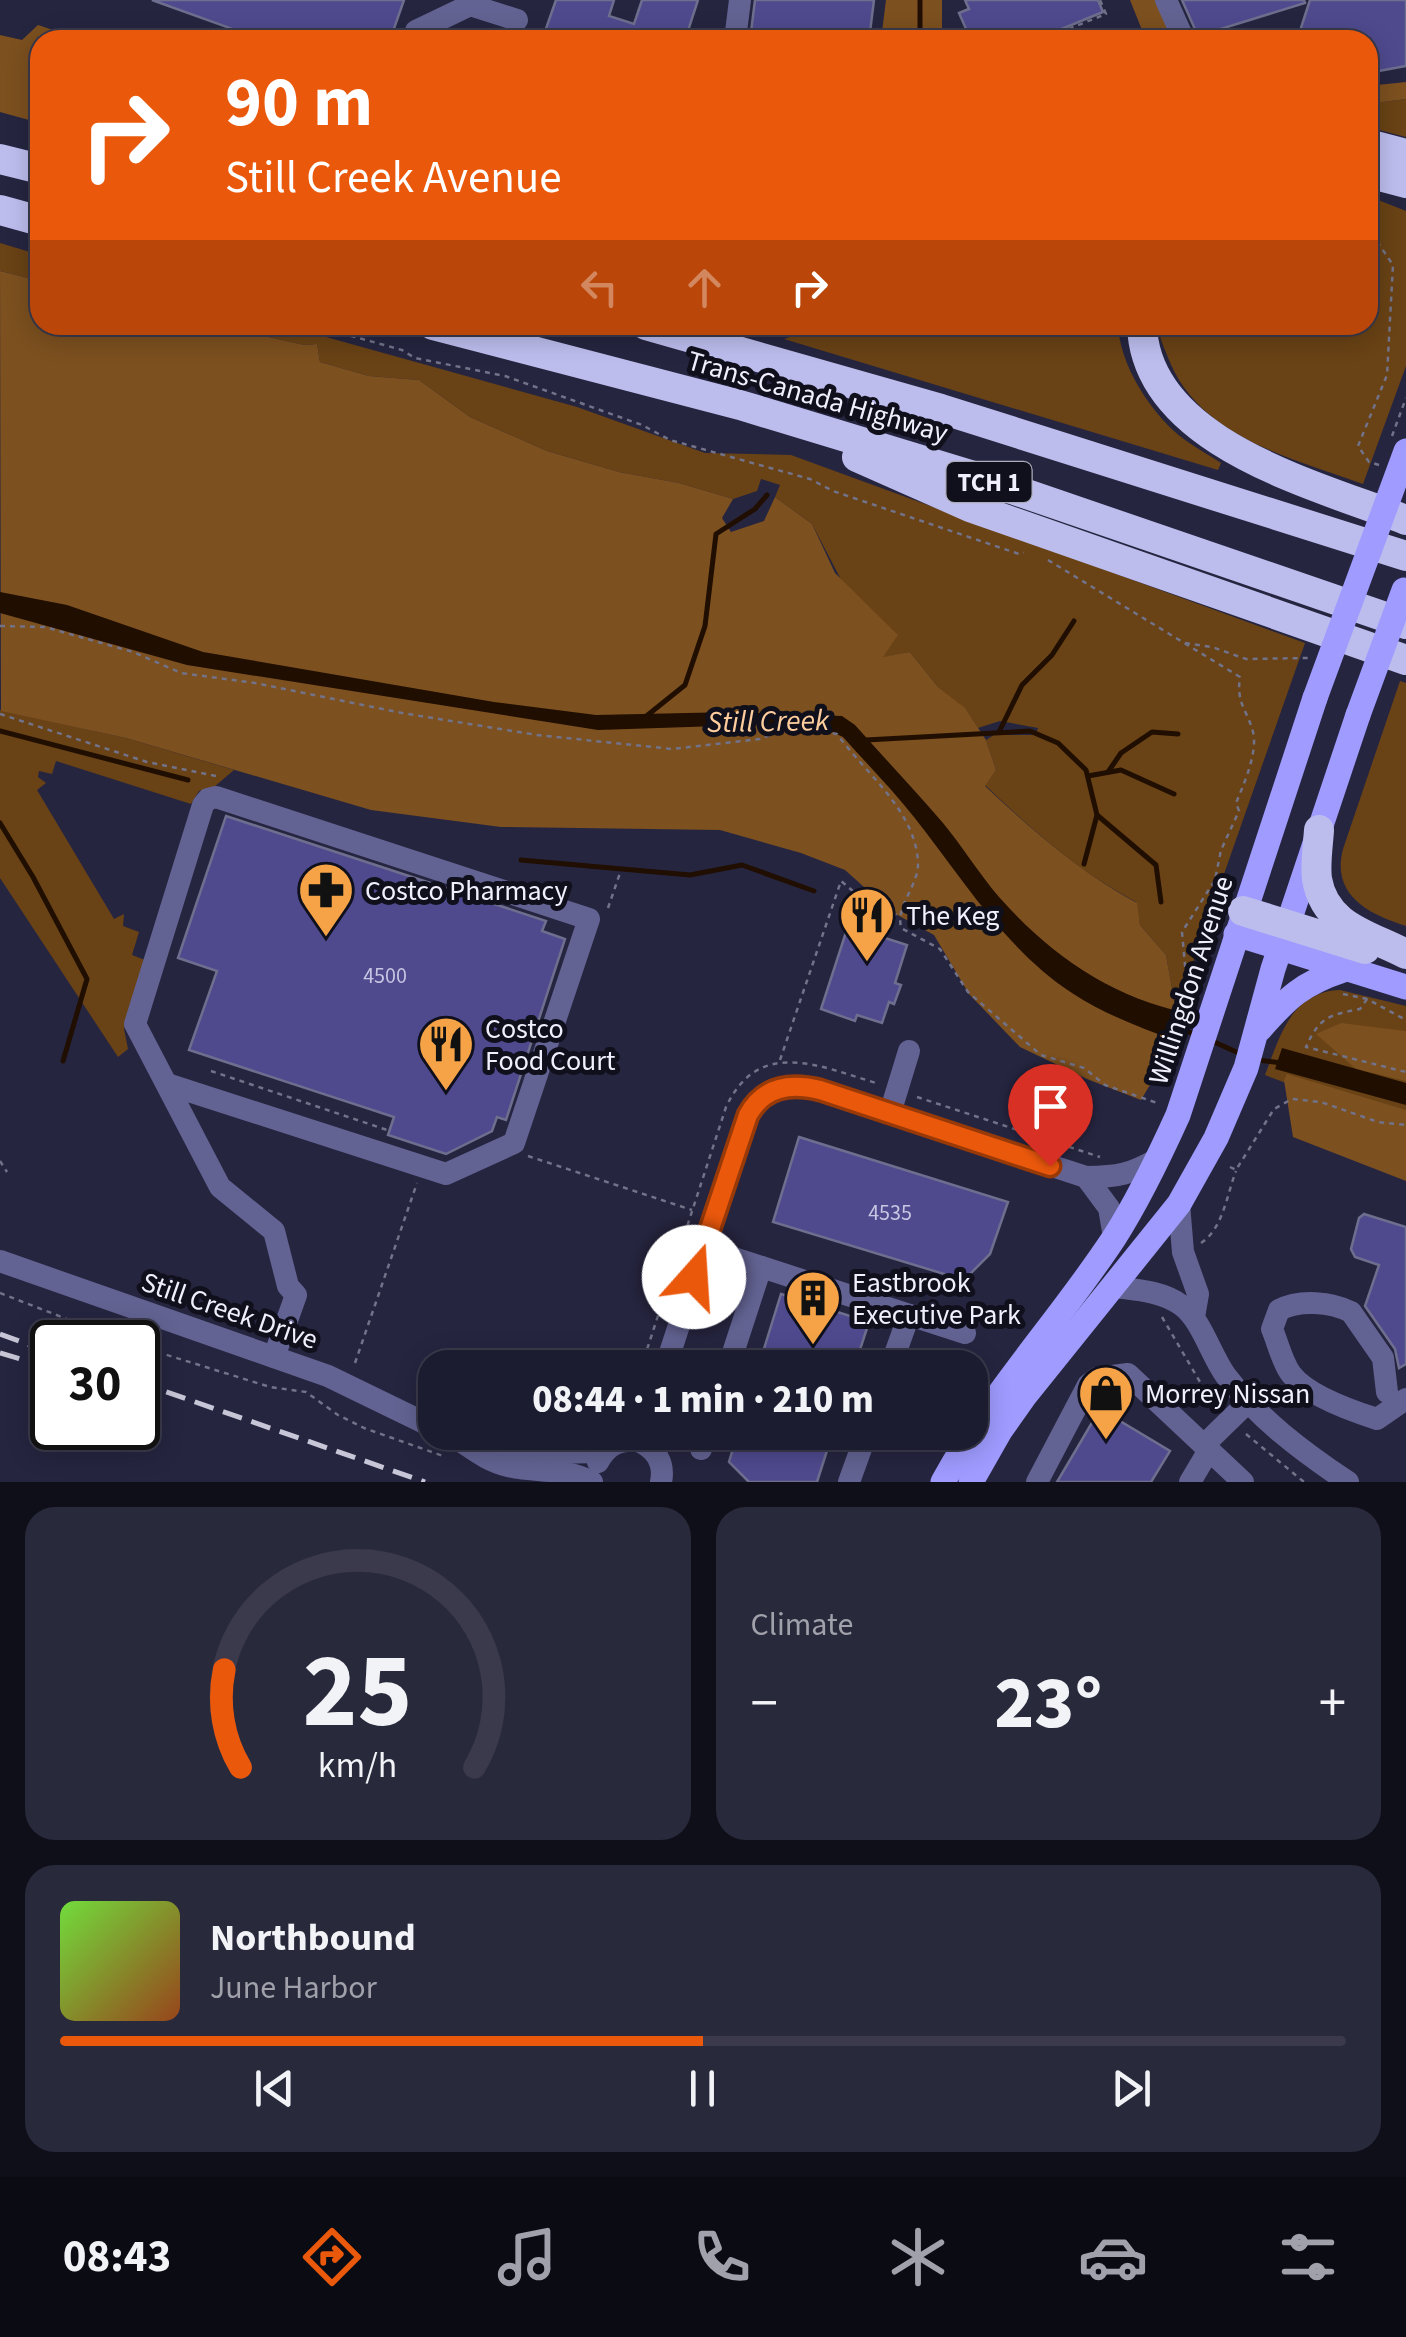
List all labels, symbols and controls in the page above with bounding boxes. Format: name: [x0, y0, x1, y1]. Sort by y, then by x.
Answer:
text: 90 m: [225, 53, 373, 153]
icon: right: [60, 70, 190, 200]
text: Still Creek Avenue: [225, 146, 562, 210]
icon: left: [572, 260, 627, 315]
icon: ahead: [677, 260, 732, 315]
icon: right: [782, 260, 837, 315]
street label: Trans-Canada Highway: [683, 341, 953, 453]
road number: TCH 1: [946, 462, 1032, 502]
water label: Still Creek: [706, 699, 830, 744]
pharmacy icon: Costco Pharmacy: [296, 860, 356, 939]
place label: Costco Pharmacy: [365, 871, 568, 911]
street label: Willingdon Avenue: [1138, 871, 1244, 1090]
restaurant icon: The Keg: [837, 885, 897, 964]
place label: The Keg: [906, 896, 999, 936]
house number: 4500: [363, 960, 407, 992]
place label: Costco Food Court: [485, 1009, 616, 1081]
restaurant icon: Costco Food Court: [416, 1014, 476, 1093]
pin: [1008, 1064, 1093, 1167]
icon: arrive: [1023, 1079, 1078, 1134]
house number: 4535: [868, 1197, 912, 1229]
position arrow: [642, 1225, 746, 1329]
street label: Still Creek Drive: [136, 1262, 323, 1360]
place label: Eastbrook Executive Park: [852, 1263, 1021, 1335]
building icon: Eastbrook Executive Park: [783, 1268, 843, 1347]
speed limit sign: 30: [30, 1320, 160, 1450]
shop icon: Morrey Nissan: [1076, 1363, 1136, 1442]
text: 08:44 · 1 min · 210 m: [532, 1373, 874, 1427]
place label: Morrey Nissan: [1145, 1374, 1310, 1414]
text: Climate: [751, 1602, 853, 1648]
text: 25: [303, 1619, 413, 1767]
text: 23°: [994, 1650, 1102, 1757]
text: −: [751, 1665, 778, 1743]
text: +: [1319, 1665, 1346, 1743]
text: km/h: [318, 1740, 397, 1791]
text: Northbound: [210, 1911, 416, 1965]
text: June Harbor: [210, 1965, 377, 2011]
icon: previous: [247, 2061, 302, 2116]
icon: pause: [675, 2061, 730, 2116]
icon: next: [1104, 2061, 1159, 2116]
icon: directions: [297, 2222, 367, 2292]
icon: music: [492, 2222, 562, 2292]
icon: phone: [687, 2222, 757, 2292]
icon: climate: [883, 2222, 953, 2292]
icon: car: [1078, 2222, 1148, 2292]
icon: filters: [1273, 2222, 1343, 2292]
text: 08:43: [63, 2225, 171, 2289]

